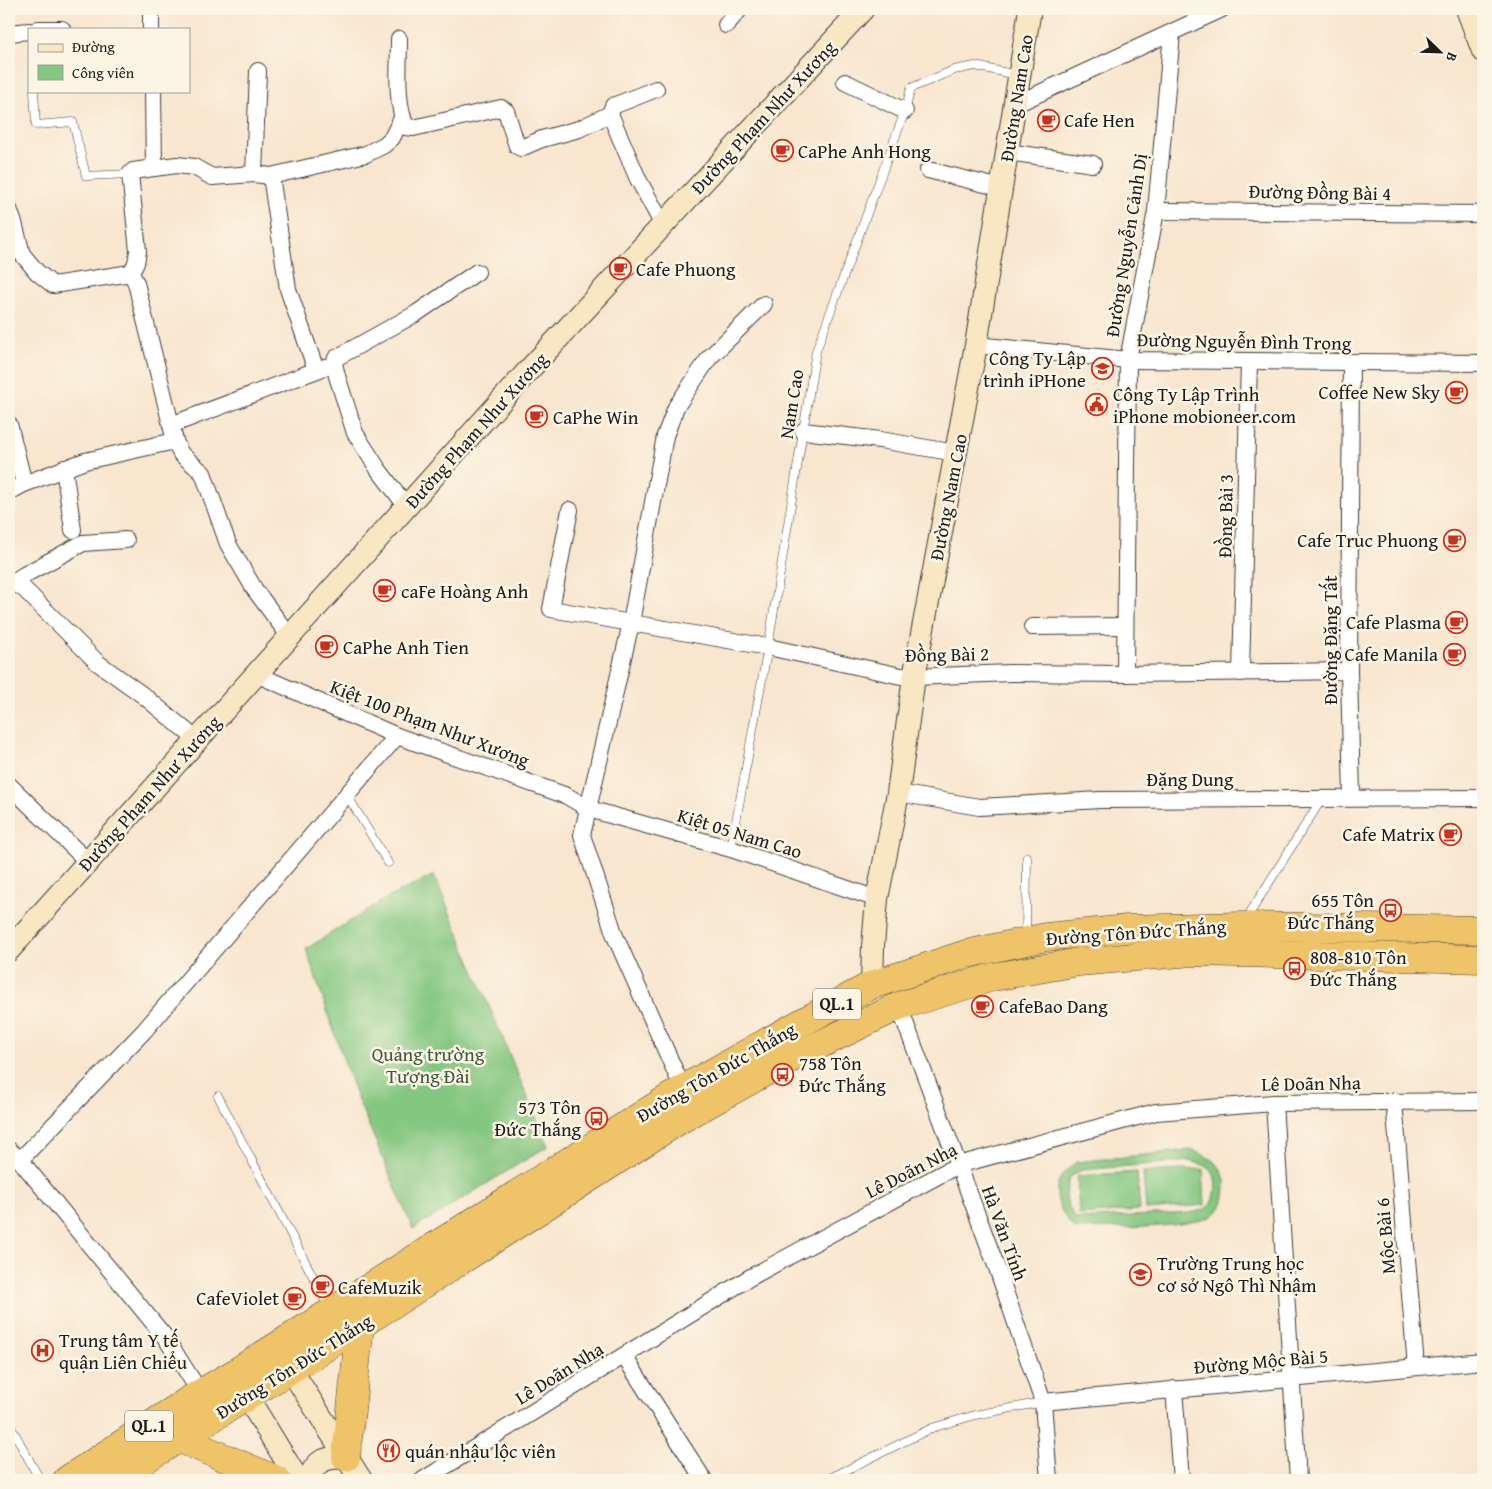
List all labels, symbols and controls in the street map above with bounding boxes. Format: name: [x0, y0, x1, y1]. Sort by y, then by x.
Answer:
legend: [28, 28, 190, 92]
north arrow: [1414, 28, 1464, 78]
street label: Đường Nam Cao: [992, 32, 1040, 164]
street label: Đường Phạm Như Xương: [684, 33, 842, 200]
text: Đường: [72, 36, 115, 57]
text: B: [1441, 49, 1463, 65]
text: Công viên: [72, 62, 135, 83]
place label: Cafe Hen: [1064, 106, 1135, 134]
cafe icon: Cafe Hen: [1036, 108, 1060, 132]
place label: CaPhe Anh Hong: [798, 137, 931, 165]
cafe icon: CaPhe Anh Hong: [770, 139, 794, 163]
street label: Đường Nguyễn Cảnh Dị: [1098, 151, 1154, 339]
street label: Đường Đồng Bài 4: [1249, 177, 1391, 207]
place label: Cafe Phuong: [636, 255, 736, 283]
cafe icon: Cafe Phuong: [608, 257, 632, 281]
street label: Đường Nguyễn Đình Trọng: [1137, 325, 1352, 357]
place label: Công Ty Lập trình iPHone: [983, 344, 1086, 394]
street label: Đường Phạm Như Xương: [398, 345, 554, 514]
school or university icon: Công Ty Lập trình iPHone: [1090, 357, 1114, 381]
street label: Nam Cao: [772, 367, 810, 441]
place label: Coffee New Sky: [1318, 378, 1441, 406]
place label: Công Ty Lập Trình iPhone mobioneer.com: [1113, 380, 1296, 430]
cafe icon: Coffee New Sky: [1444, 380, 1468, 404]
public building icon: Công Ty Lập Trình iPhone mobioneer.com: [1085, 393, 1109, 417]
place label: CaPhe Win: [553, 403, 639, 431]
cafe icon: CaPhe Win: [525, 405, 549, 429]
street label: Đường Nam Cao: [922, 431, 974, 563]
street label: Đồng Bài 3: [1210, 474, 1240, 558]
place label: Cafe Truc Phuong: [1297, 526, 1439, 554]
cafe icon: Cafe Truc Phuong: [1442, 528, 1466, 552]
street label: Đường Đặng Tất: [1316, 575, 1344, 705]
place label: caFe Hoàng Anh: [401, 577, 529, 605]
cafe icon: caFe Hoàng Anh: [373, 579, 397, 603]
place label: Cafe Plasma: [1346, 608, 1441, 636]
cafe icon: Cafe Plasma: [1445, 610, 1469, 634]
place label: CaPhe Anh Tien: [343, 633, 469, 661]
cafe icon: CaPhe Anh Tien: [315, 635, 339, 659]
street label: Đồng Bài 2: [905, 639, 989, 669]
place label: Cafe Manila: [1345, 640, 1438, 668]
cafe icon: Cafe Manila: [1442, 642, 1466, 666]
street label: Kiệt 100 Phạm Như Xương: [326, 672, 534, 774]
street label: Đường Phạm Như Xương: [71, 708, 227, 877]
street label: Đặng Dung: [1147, 765, 1234, 793]
street label: Kiệt 05 Nam Cao: [674, 801, 806, 865]
place label: Cafe Matrix: [1342, 820, 1435, 848]
cafe icon: Cafe Matrix: [1439, 822, 1463, 846]
place label: 655 Tôn Đức Thắng: [1287, 886, 1375, 936]
bus stop icon: 655 Tôn Đức Thắng: [1378, 899, 1402, 923]
street label: Đường Tôn Đức Thắng: [1045, 912, 1227, 952]
place label: 808-810 Tôn Đức Thắng: [1310, 943, 1407, 993]
bus stop icon: 808-810 Tôn Đức Thắng: [1282, 956, 1306, 980]
road number: QL.1: [813, 989, 861, 1020]
place label: CafeBao Dang: [999, 992, 1108, 1020]
cafe icon: CafeBao Dang: [971, 994, 995, 1018]
street label: Đường Tôn Đức Thắng: [631, 1015, 802, 1129]
park label: Quảng trường Tượng Đài: [372, 1040, 485, 1090]
place label: 758 Tôn Đức Thắng: [799, 1049, 886, 1099]
bus stop icon: 758 Tôn Đức Thắng: [771, 1062, 795, 1086]
street label: Lê Doãn Nhạ: [1261, 1068, 1361, 1098]
place label: 573 Tôn Đức Thắng: [494, 1093, 582, 1143]
bus stop icon: 573 Tôn Đức Thắng: [585, 1106, 609, 1130]
street label: Lê Doãn Nhạ: [860, 1135, 962, 1205]
street label: Hà Văn Tính: [975, 1182, 1035, 1285]
street label: Mộc Bài 6: [1368, 1197, 1402, 1275]
place label: Trường Trung học cơ sở Ngô Thì Nhậm: [1157, 1249, 1317, 1299]
school or university icon: Trường Trung học cơ sở Ngô Thì Nhậm: [1129, 1262, 1153, 1286]
place label: CafeMuzik: [338, 1273, 422, 1301]
cafe icon: CafeMuzik: [310, 1275, 334, 1299]
place label: CafeViolet: [196, 1284, 279, 1312]
cafe icon: CafeViolet: [283, 1286, 307, 1310]
street label: Đường Tôn Đức Thắng: [210, 1306, 378, 1426]
place label: Trung tâm Y tế quận Liên Chiểu: [59, 1326, 188, 1376]
street label: Lê Doãn Nhạ: [509, 1335, 609, 1411]
hospital icon: Trung tâm Y tế quận Liên Chiểu: [31, 1339, 55, 1363]
street label: Đường Mộc Bài 5: [1193, 1341, 1329, 1381]
road number: QL.1: [125, 1410, 173, 1442]
place label: quán nhậu lộc viên: [405, 1437, 556, 1465]
restaurant icon: quán nhậu lộc viên: [377, 1439, 401, 1463]

